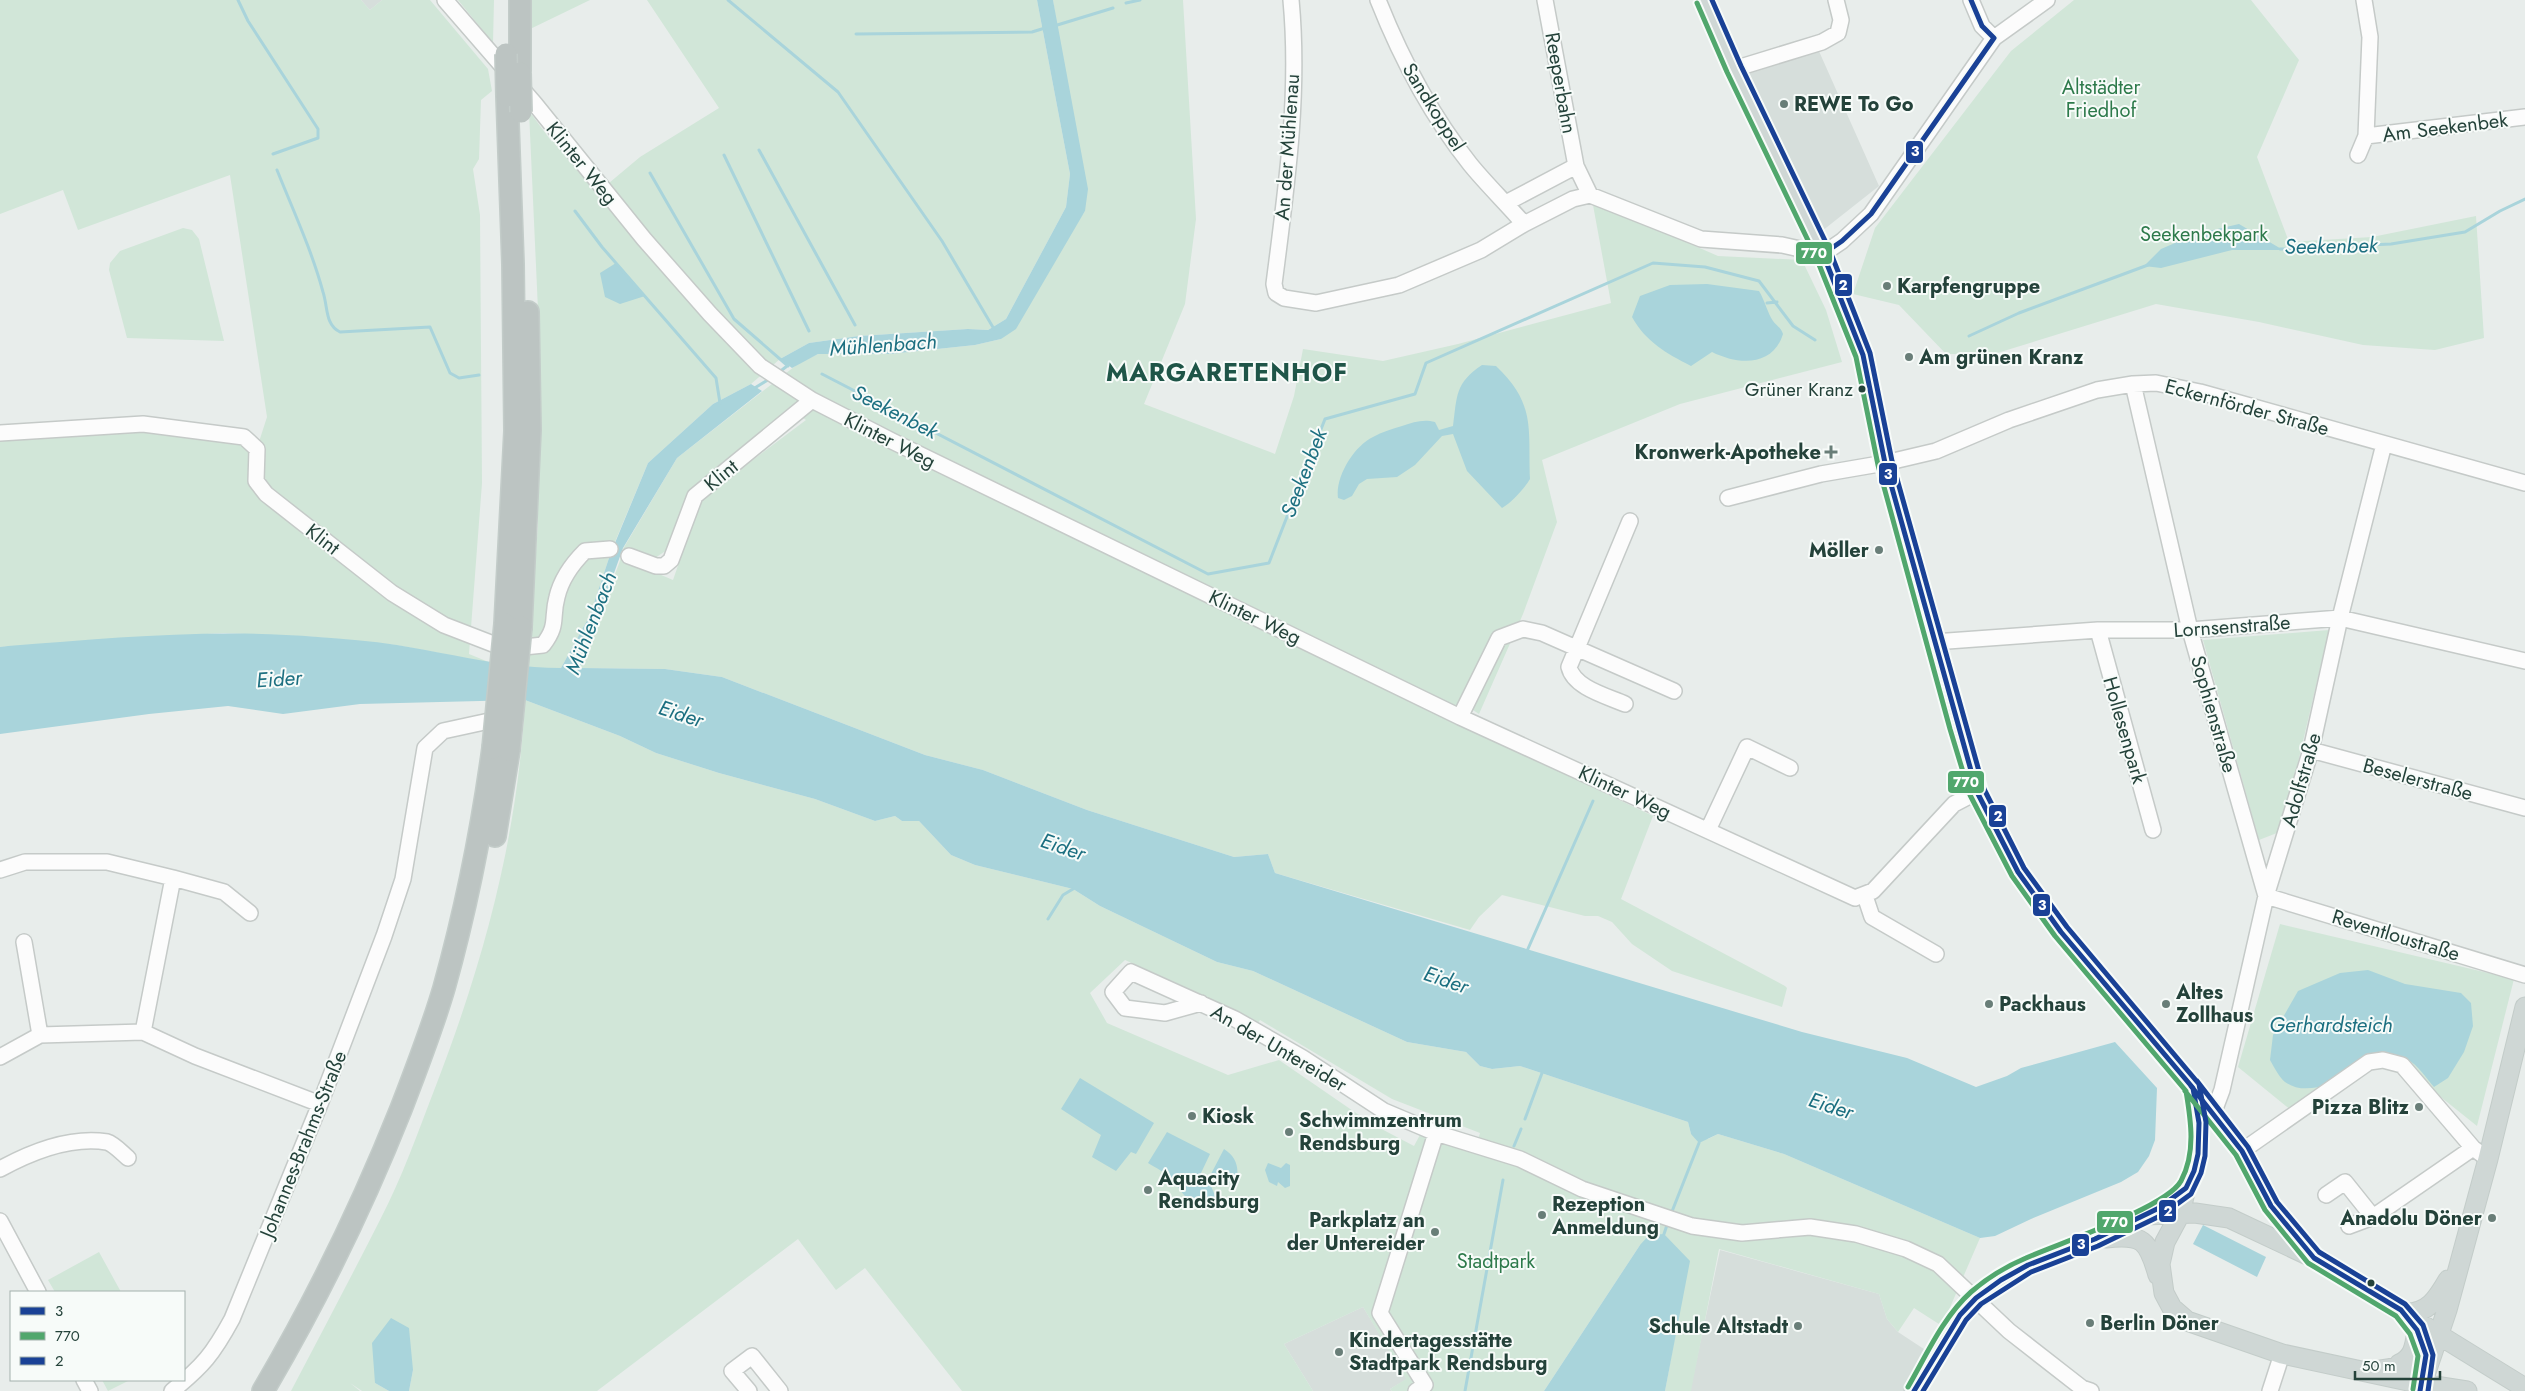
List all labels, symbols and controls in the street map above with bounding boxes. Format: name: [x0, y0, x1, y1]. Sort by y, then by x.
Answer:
street label: Reeperbahn: [1537, 30, 1584, 136]
street label: Sandkoppel: [1395, 57, 1472, 157]
street label: An der Mühlenau: [1268, 73, 1307, 221]
park label: Altstädter Friedhof: [2062, 73, 2140, 125]
place label: REWE To Go: [1794, 90, 1914, 119]
marker: REWE To Go: [1778, 98, 1790, 110]
street label: Am Seekenbek: [2381, 105, 2510, 150]
street label: Klinter Weg: [539, 116, 624, 211]
line badge: 3: [1905, 140, 1924, 164]
text: 3: [1911, 141, 1920, 161]
park label: Seekenbekpark: [2140, 220, 2268, 249]
water label: Seekenbek: [2284, 230, 2379, 262]
line badge: 770: [1795, 241, 1833, 265]
text: 770: [1801, 243, 1827, 263]
place label: Karpfengruppe: [1897, 272, 2040, 301]
line badge: 2: [1834, 273, 1853, 297]
text: 2: [1838, 275, 1848, 295]
marker: Karpfengruppe: [1881, 280, 1893, 292]
water label: Mühlenbach: [828, 326, 938, 364]
place label: Am grünen Kranz: [1918, 343, 2084, 372]
marker: Am grünen Kranz: [1903, 351, 1915, 363]
district label: MARGARETENHOF: [1106, 354, 1348, 390]
street label: Eckernförder Straße: [2162, 372, 2332, 443]
place label: Grüner Kranz: [1745, 376, 1853, 403]
water label: Seekenbek: [847, 378, 944, 447]
marker: Grüner Kranz: [1857, 384, 1867, 394]
street label: Klinter Weg: [839, 405, 941, 476]
water label: Seekenbek: [1273, 423, 1335, 522]
place label: Kronwerk-Apotheke: [1635, 438, 1821, 467]
marker: Kronwerk-Apotheke: [1825, 446, 1837, 458]
street label: Klint: [698, 453, 745, 498]
line badge: 3: [1878, 462, 1898, 486]
text: 3: [1884, 464, 1893, 484]
street label: Klint: [299, 517, 346, 562]
place label: Möller: [1809, 536, 1870, 565]
marker: Möller: [1873, 544, 1885, 556]
water label: Mühlenbach: [558, 567, 624, 679]
street label: Klinter Weg: [1204, 583, 1306, 652]
street label: Lornsenstraße: [2173, 608, 2291, 645]
street label: Sophienstraße: [2183, 652, 2244, 776]
water label: Eider: [255, 662, 304, 696]
street label: Hollesenpark: [2095, 673, 2154, 787]
water label: Eider: [655, 693, 708, 736]
street label: Adolfstraße: [2274, 730, 2329, 831]
street label: Beselerstraße: [2360, 751, 2476, 808]
street label: Klinter Weg: [1574, 758, 1676, 827]
line badge: 770: [1947, 770, 1985, 794]
text: 770: [1953, 772, 1979, 792]
line badge: 2: [1988, 804, 2007, 828]
text: 2: [1993, 806, 2003, 826]
water label: Eider: [1037, 825, 1090, 869]
line badge: 3: [2032, 893, 2051, 917]
text: 3: [2038, 895, 2047, 915]
street label: Reventloustraße: [2328, 902, 2463, 969]
water label: Eider: [1420, 958, 1473, 1002]
place label: Altes Zollhaus: [2175, 978, 2253, 1030]
place label: Packhaus: [1999, 990, 2086, 1019]
street label: An der Untereider: [1205, 998, 1352, 1099]
marker: Packhaus: [1983, 998, 1995, 1010]
marker: Altes Zollhaus: [2160, 998, 2172, 1010]
water label: Gerhardsteich: [2269, 1010, 2393, 1040]
street label: Johannes-Brahms-Straße: [252, 1046, 354, 1245]
water label: Eider: [1805, 1085, 1858, 1128]
place label: Pizza Blitz: [2312, 1093, 2410, 1122]
marker: Pizza Blitz: [2413, 1101, 2425, 1113]
place label: Kiosk: [1202, 1102, 1254, 1131]
place label: Schwimmzentrum Rendsburg: [1299, 1106, 1462, 1158]
marker: Kiosk: [1186, 1110, 1198, 1122]
marker: Schwimmzentrum Rendsburg: [1283, 1126, 1295, 1138]
place label: Aquacity Rendsburg: [1157, 1164, 1259, 1216]
marker: Aquacity Rendsburg: [1142, 1184, 1154, 1196]
place label: Rezeption Anmeldung: [1551, 1190, 1659, 1242]
line badge: 2: [2158, 1199, 2177, 1223]
text: 2: [2163, 1201, 2173, 1221]
place label: Anadolu Döner: [2339, 1204, 2483, 1233]
place label: Parkplatz an der Untereider: [1287, 1206, 1426, 1258]
marker: Rezeption Anmeldung: [1536, 1209, 1548, 1221]
line badge: 770: [2096, 1210, 2134, 1234]
text: 770: [2102, 1212, 2128, 1232]
marker: Anadolu Döner: [2486, 1212, 2498, 1224]
marker: Parkplatz an der Untereider: [1429, 1226, 1441, 1238]
line badge: 3: [2071, 1233, 2090, 1257]
text: 3: [2077, 1234, 2086, 1254]
park label: Stadtpark: [1457, 1247, 1535, 1276]
unlabelled marker: [2366, 1278, 2376, 1288]
legend: [10, 1291, 185, 1381]
text: 3: [55, 1300, 63, 1322]
place label: Berlin Döner: [2100, 1309, 2220, 1338]
place label: Schule Altstadt: [1648, 1312, 1789, 1341]
marker: Berlin Döner: [2084, 1317, 2096, 1329]
marker: Schule Altstadt: [1792, 1320, 1804, 1332]
text: 770: [55, 1325, 80, 1347]
place label: Kindertagesstätte Stadtpark Rendsburg: [1349, 1326, 1548, 1378]
marker: Kindertagesstätte Stadtpark Rendsburg: [1333, 1346, 1345, 1358]
scale bar: [2355, 1348, 2440, 1380]
text: 2: [55, 1350, 64, 1372]
text: 50 m: [2362, 1355, 2396, 1377]

